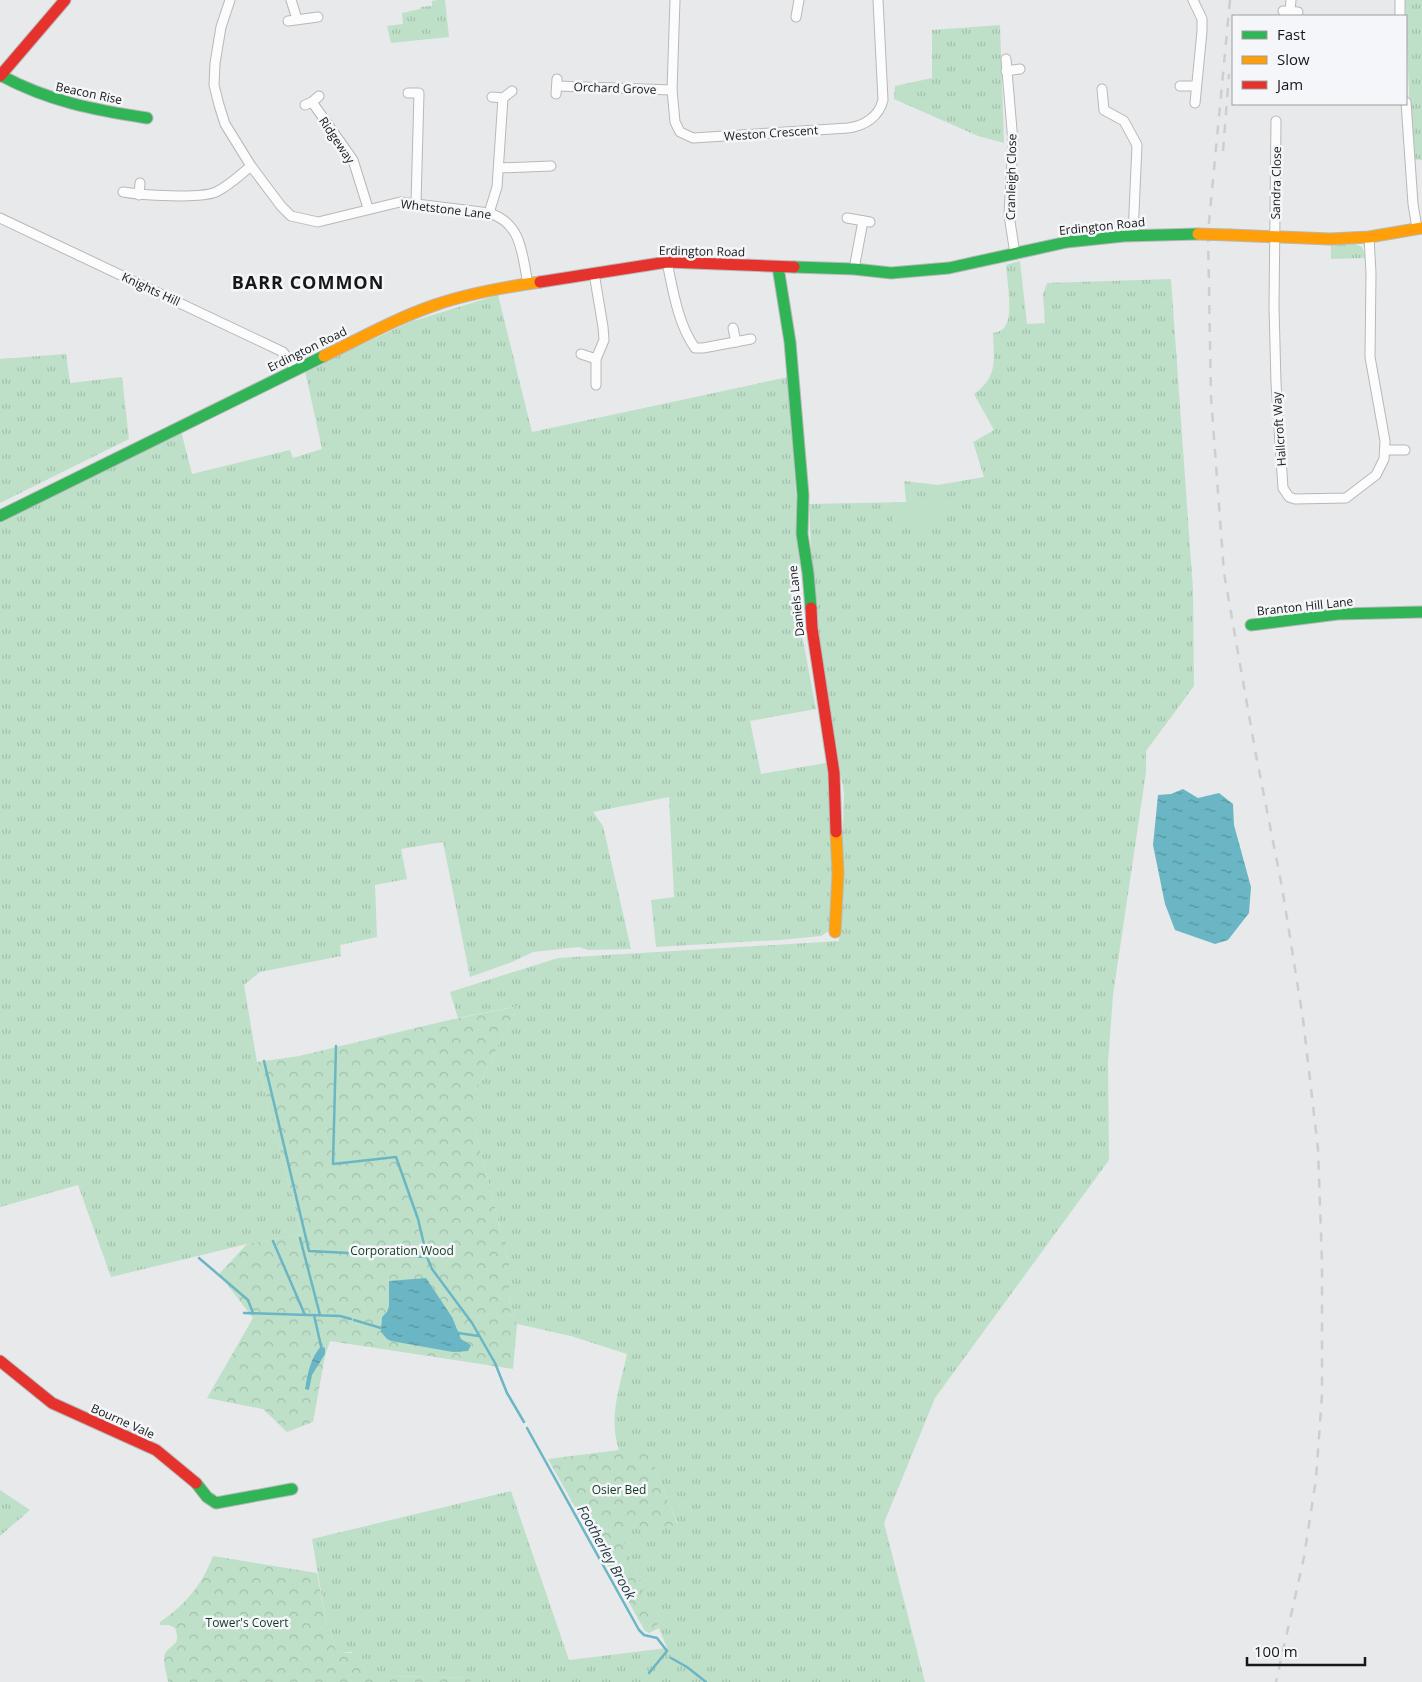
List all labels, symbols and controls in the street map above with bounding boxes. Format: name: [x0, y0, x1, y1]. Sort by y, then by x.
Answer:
legend: [1232, 15, 1407, 105]
text: Fast: [1277, 24, 1306, 44]
text: Slow: [1277, 49, 1310, 69]
text: Jam: [1275, 74, 1303, 94]
street label: Beacon Rise: [54, 78, 124, 108]
street label: Orchard Grove: [573, 78, 657, 98]
street label: Ridgeway: [315, 113, 359, 168]
street label: Weston Crescent: [723, 121, 819, 145]
street label: Cranleigh Close: [1002, 133, 1020, 220]
street label: Sandra Close: [1267, 146, 1285, 220]
street label: Whetstone Lane: [400, 195, 492, 223]
street label: Erdington Road: [1058, 213, 1146, 239]
street label: Erdington Road: [659, 242, 745, 260]
street label: Knights Hill: [119, 268, 183, 310]
district label: BARR COMMON: [232, 270, 384, 294]
street label: Erdington Road: [264, 322, 350, 376]
street label: Hallcroft Way: [1268, 390, 1290, 467]
street label: Daniels Lane: [784, 564, 808, 637]
street label: Branton Hill Lane: [1256, 592, 1354, 620]
park label: Corporation Wood: [350, 1242, 454, 1259]
street label: Bourne Vale: [88, 1399, 158, 1443]
park label: Osier Bed: [592, 1481, 646, 1498]
water label: Footherley Brook: [573, 1502, 641, 1603]
park label: Tower's Covert: [206, 1614, 288, 1631]
scale bar: [1247, 1634, 1364, 1666]
text: 100 m: [1254, 1641, 1298, 1661]

